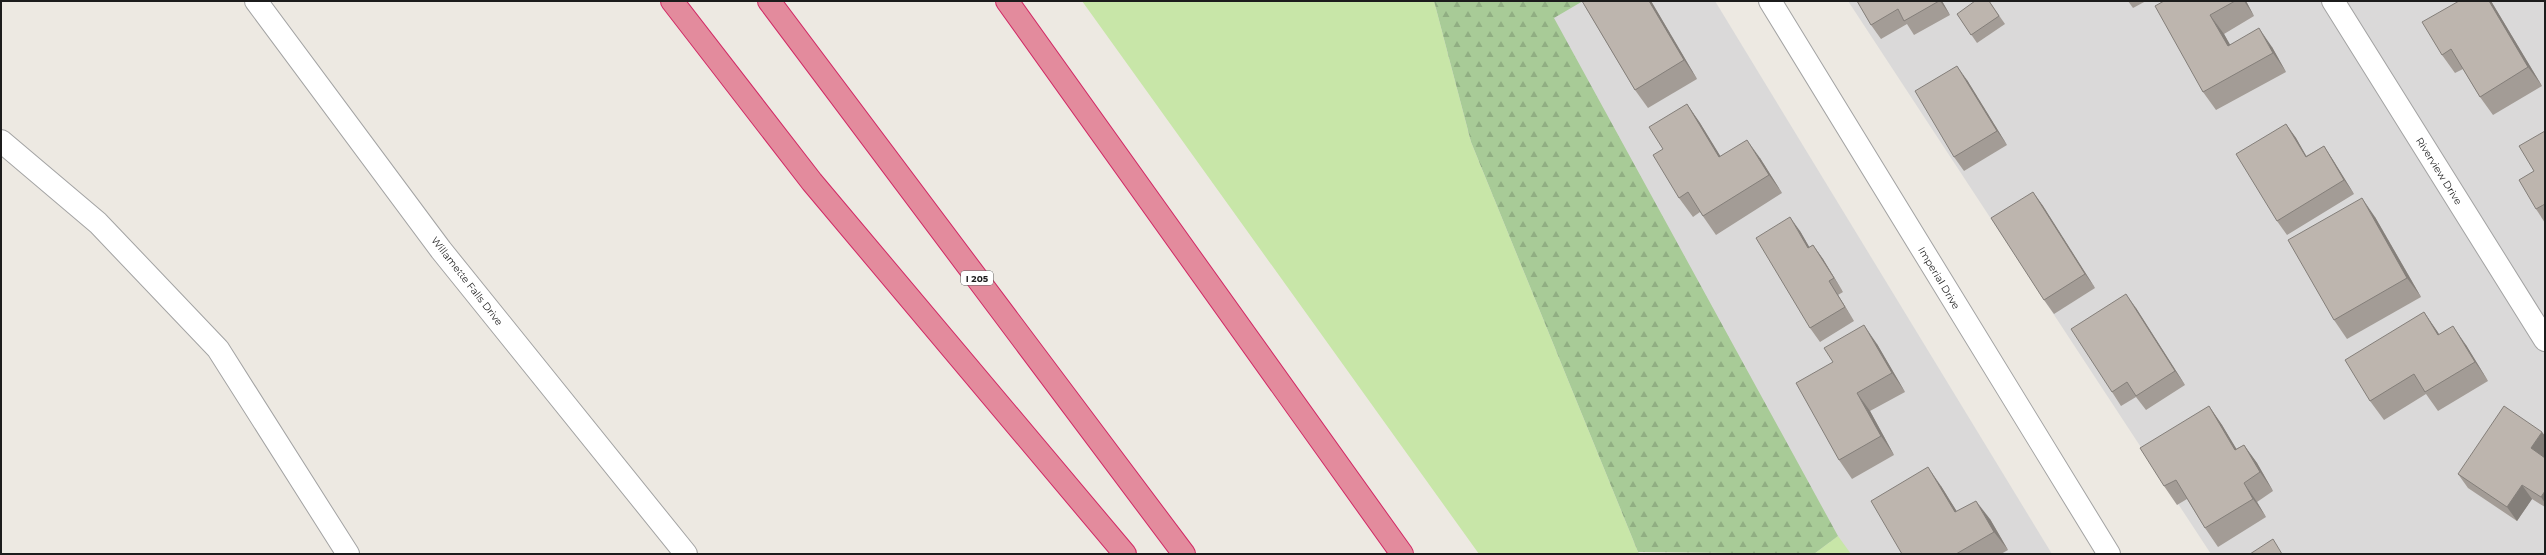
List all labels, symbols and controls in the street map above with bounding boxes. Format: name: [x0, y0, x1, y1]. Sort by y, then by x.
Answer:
street label: Riverview Drive: [2413, 135, 2465, 207]
street label: Willamette Falls Drive: [428, 234, 506, 328]
street label: Imperial Drive: [1915, 244, 1963, 312]
road number: I 205: [961, 271, 993, 285]

